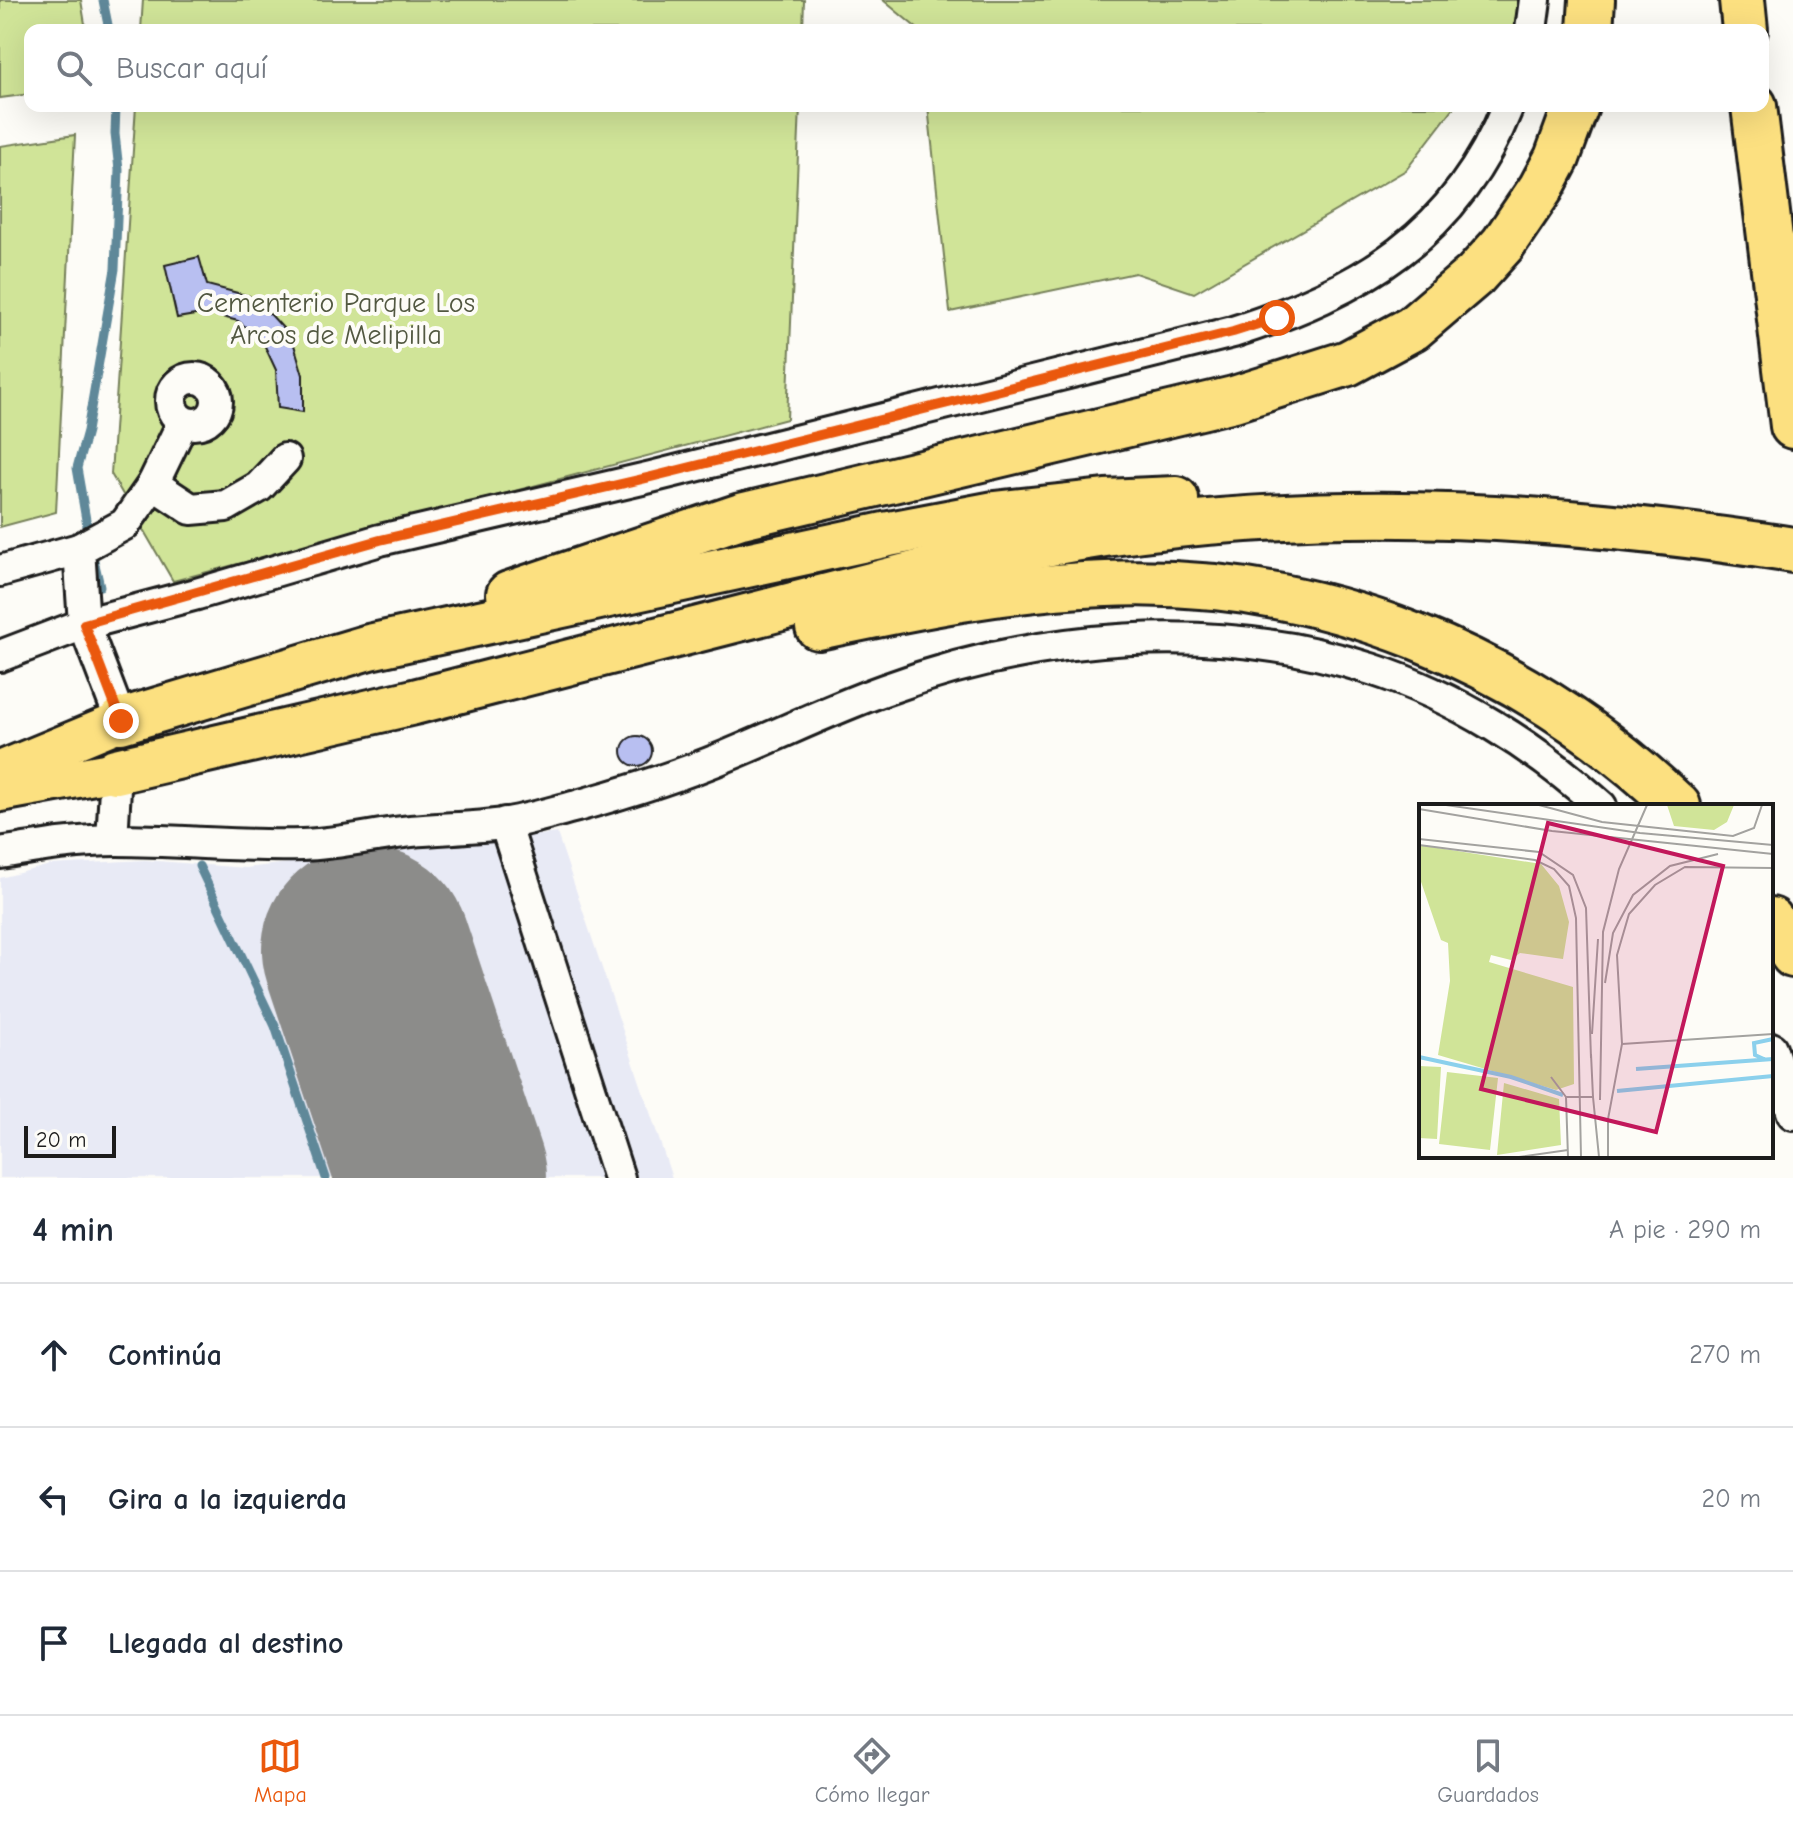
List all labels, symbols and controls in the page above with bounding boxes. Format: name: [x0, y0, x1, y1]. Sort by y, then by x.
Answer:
search box: [24, 24, 1769, 112]
icon: search: [52, 46, 96, 90]
text: Buscar aquí: [116, 51, 267, 86]
park label: Cementerio Parque Los Arcos de Melipilla: [197, 287, 475, 351]
route start: [1259, 300, 1295, 336]
route end: [103, 703, 139, 739]
inset map: [1419, 804, 1773, 1158]
scale bar: [24, 1122, 116, 1158]
text: 20 m: [36, 1127, 86, 1153]
text: 4 min: [32, 1210, 114, 1250]
text: A pie · 290 m: [1609, 1215, 1761, 1245]
icon: ahead: [32, 1333, 76, 1377]
text: Continúa: [108, 1338, 222, 1373]
text: 270 m: [1689, 1340, 1761, 1370]
icon: left: [32, 1477, 76, 1521]
text: Gira a la izquierda: [108, 1482, 347, 1517]
text: 20 m: [1701, 1484, 1761, 1514]
icon: arrive: [32, 1621, 76, 1665]
text: Llegada al destino: [108, 1626, 344, 1661]
tab: Mapa: [254, 1734, 307, 1808]
tab: Cómo llegar: [815, 1734, 929, 1808]
tab: Guardados: [1437, 1734, 1539, 1808]

